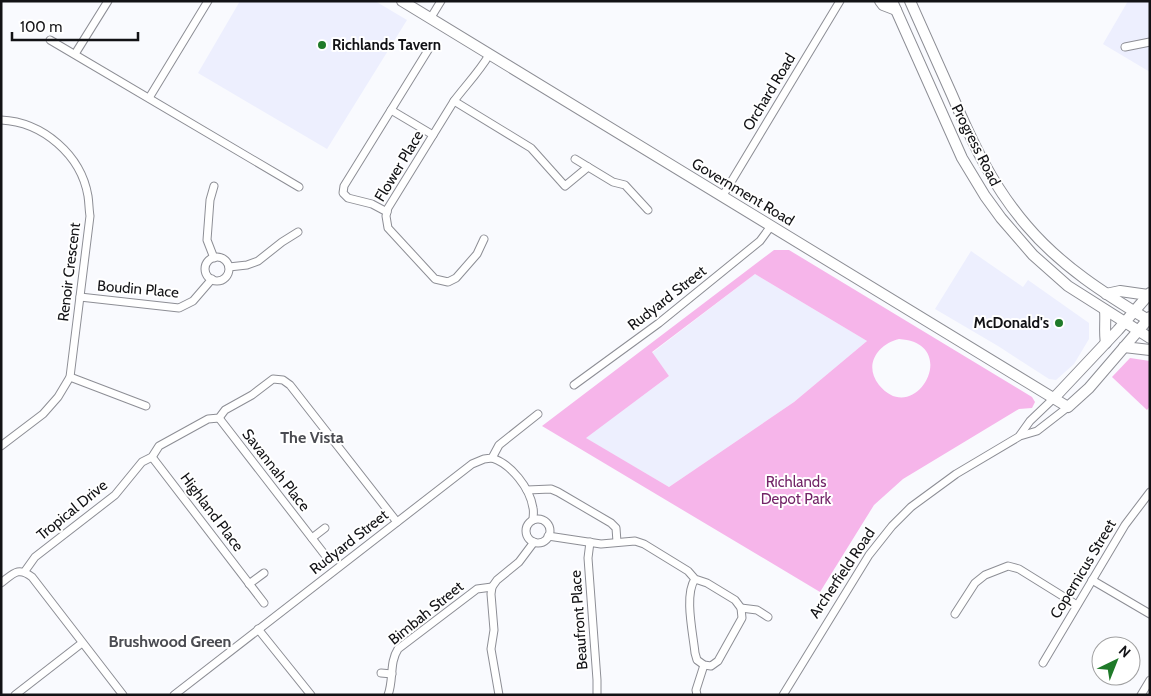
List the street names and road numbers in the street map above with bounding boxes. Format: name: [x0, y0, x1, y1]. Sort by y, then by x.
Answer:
street label: Orchard Road: [739, 50, 799, 134]
street label: Progress Road: [948, 101, 1004, 189]
street label: Flower Place: [371, 127, 427, 205]
street label: Government Road: [689, 154, 797, 230]
street label: Renoir Crescent: [54, 221, 84, 323]
street label: Rudyard Street: [624, 262, 710, 334]
street label: Boudin Place: [96, 276, 180, 302]
street label: Savannah Place: [238, 425, 314, 515]
street label: Highland Place: [177, 469, 248, 555]
street label: Tropical Drive: [33, 476, 111, 544]
street label: Rudyard Street: [306, 506, 392, 578]
street label: Copernicus Street: [1046, 516, 1120, 622]
street label: Archerfield Road: [805, 525, 879, 621]
street label: Beaufront Place: [567, 569, 591, 670]
street label: Bimbah Street: [385, 577, 467, 649]

